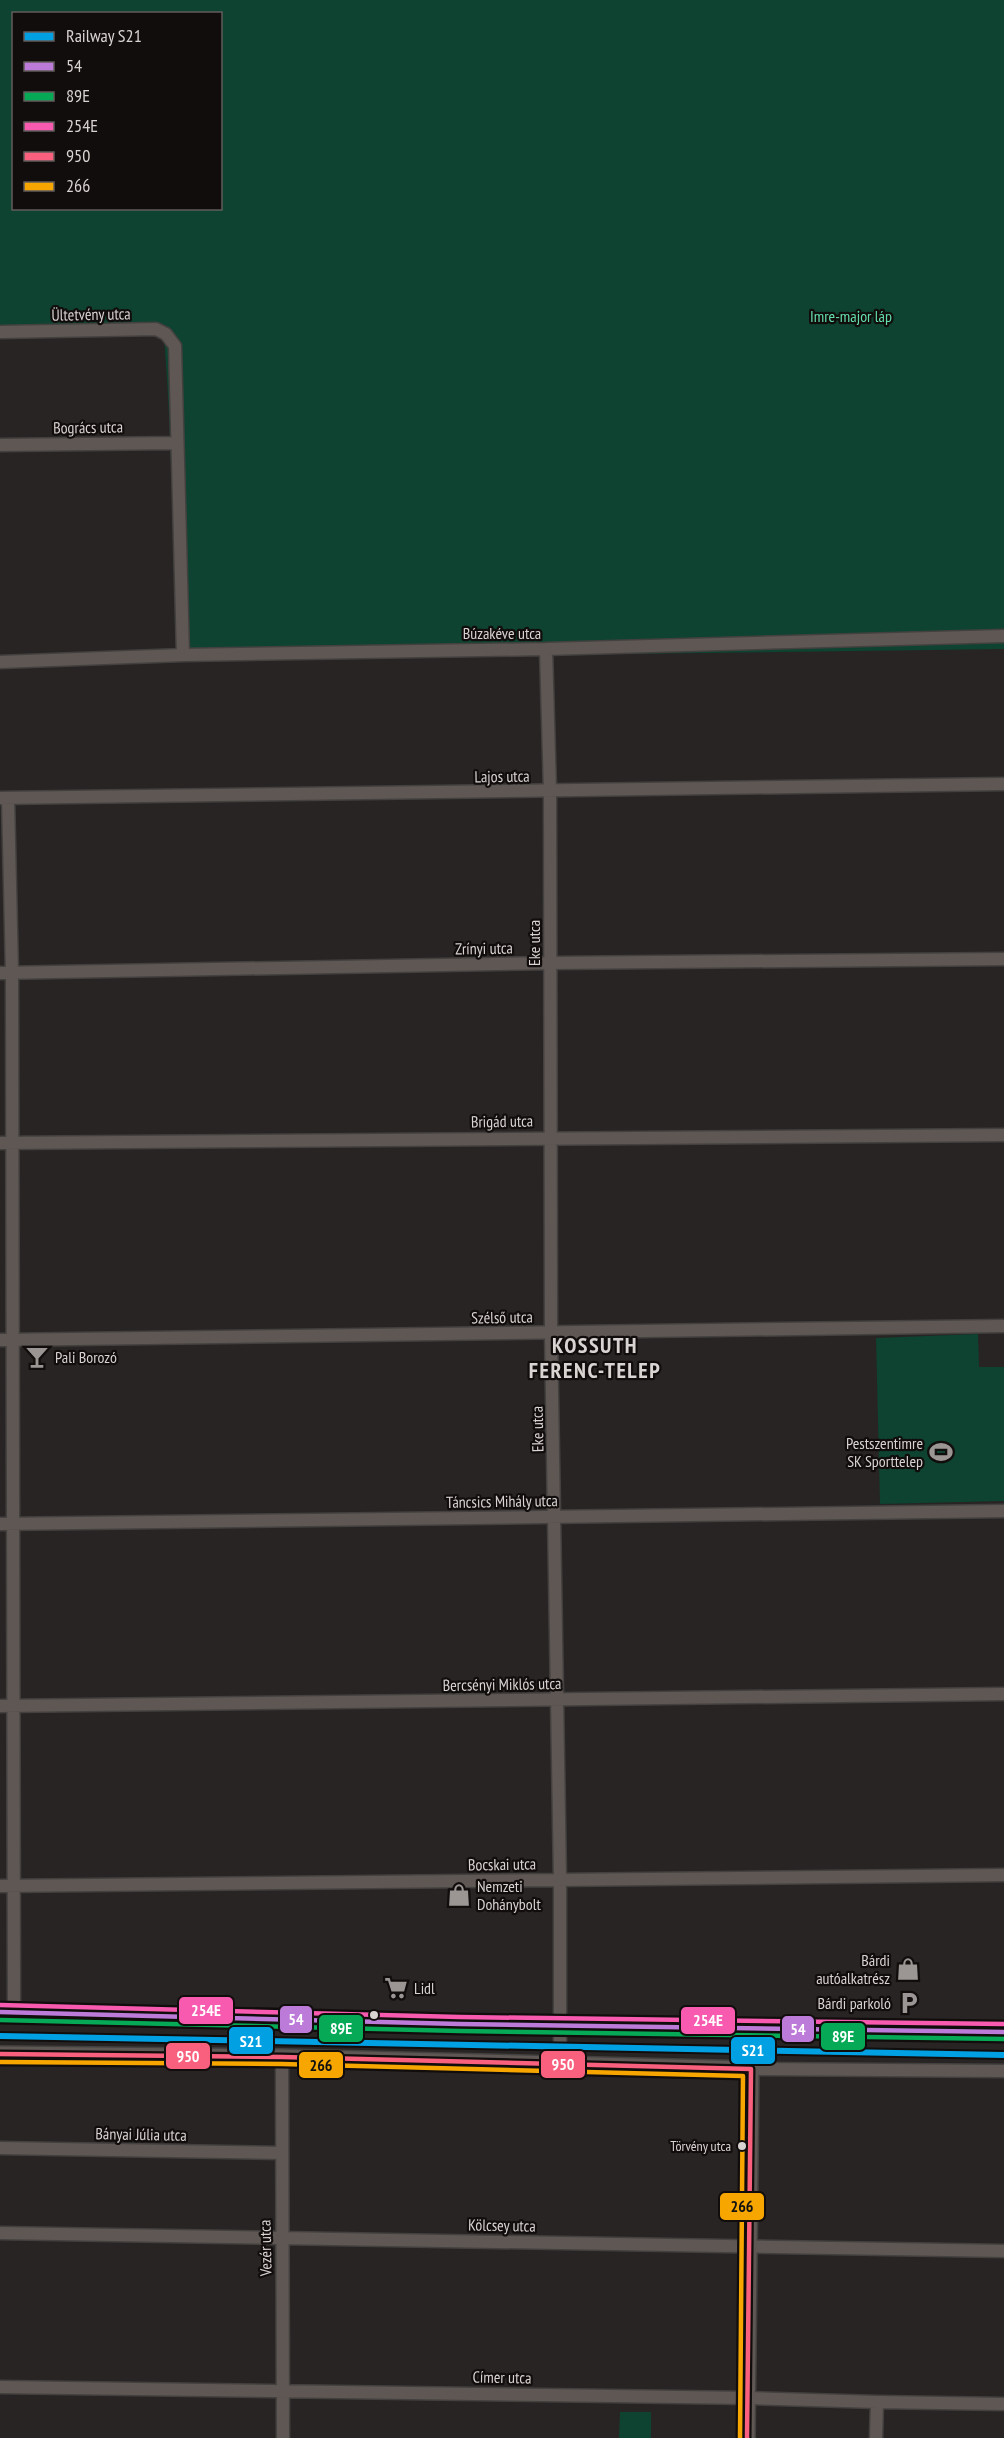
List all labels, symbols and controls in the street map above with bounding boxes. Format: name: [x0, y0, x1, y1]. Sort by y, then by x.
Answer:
legend: [12, 12, 222, 210]
text: Railway S21: [66, 24, 142, 47]
text: 54: [66, 54, 82, 77]
text: 89E: [66, 84, 90, 107]
text: 254E: [66, 114, 98, 137]
text: 950: [66, 144, 90, 167]
text: 266: [66, 174, 90, 197]
street label: Ültetvény utca: [51, 303, 131, 325]
park label: Imre-major láp: [810, 306, 892, 326]
street label: Bogrács utca: [53, 416, 123, 438]
street label: Búzakéve utca: [463, 623, 541, 643]
street label: Lajos utca: [474, 766, 530, 786]
street label: Eke utca: [524, 920, 544, 966]
street label: Zrínyi utca: [455, 937, 513, 959]
street label: Brigád utca: [471, 1110, 533, 1132]
street label: Szélső utca: [471, 1306, 533, 1328]
district label: KOSSUTH FERENC-TELEP: [529, 1331, 661, 1384]
bar icon: Pali Borozó: [24, 1344, 50, 1370]
place label: Pali Borozó: [55, 1347, 117, 1367]
street label: Eke utca: [527, 1406, 547, 1452]
place label: Pestszentimre SK Sporttelep: [846, 1433, 923, 1471]
sports icon: Pestszentimre SK Sporttelep: [928, 1439, 954, 1465]
street label: Táncsics Mihály utca: [446, 1490, 558, 1512]
street label: Bercsényi Miklós utca: [442, 1673, 562, 1695]
street label: Bocskai utca: [468, 1853, 536, 1875]
place label: Nemzeti Dohánybolt: [477, 1876, 541, 1914]
shop icon: Nemzeti Dohánybolt: [446, 1882, 472, 1908]
place label: Bárdi autóalkatrész: [816, 1950, 890, 1988]
shop icon: Bárdi autóalkatrész: [895, 1956, 921, 1982]
supermarket icon: Lidl: [383, 1975, 409, 2001]
place label: Lidl: [414, 1978, 435, 1998]
parking icon: Bárdi parkoló: [896, 1990, 922, 2016]
place label: Bárdi parkoló: [818, 1993, 891, 2013]
line badge: 254E: [178, 1996, 234, 2025]
text: 254E: [191, 2000, 221, 2020]
line badge: 54: [279, 2005, 313, 2034]
line badge: 254E: [680, 2006, 736, 2035]
text: 54: [288, 2009, 304, 2029]
unlabelled marker: [368, 2009, 380, 2021]
text: 254E: [693, 2010, 723, 2030]
line badge: 89E: [318, 2014, 364, 2043]
line badge: 54: [781, 2015, 815, 2043]
text: 89E: [330, 2018, 352, 2038]
text: 54: [790, 2019, 806, 2039]
line badge: 89E: [820, 2022, 866, 2051]
line badge: S21: [228, 2026, 274, 2055]
text: 89E: [832, 2026, 854, 2046]
text: S21: [240, 2031, 262, 2051]
line badge: S21: [730, 2036, 776, 2065]
text: S21: [742, 2040, 764, 2060]
line badge: 950: [165, 2042, 211, 2070]
text: 950: [177, 2046, 200, 2066]
line badge: 950: [540, 2050, 586, 2079]
line badge: 266: [298, 2051, 344, 2079]
text: 950: [552, 2054, 575, 2074]
text: 266: [310, 2055, 333, 2075]
street label: Bányai Júlia utca: [95, 2123, 187, 2145]
place label: Törvény utca: [670, 2137, 731, 2155]
marker: Törvény utca: [736, 2140, 748, 2152]
line badge: 266: [719, 2192, 765, 2221]
text: 266: [731, 2196, 754, 2216]
street label: Kölcsey utca: [468, 2214, 536, 2236]
street label: Vezér utca: [255, 2220, 276, 2277]
street label: Címer utca: [472, 2366, 532, 2388]

